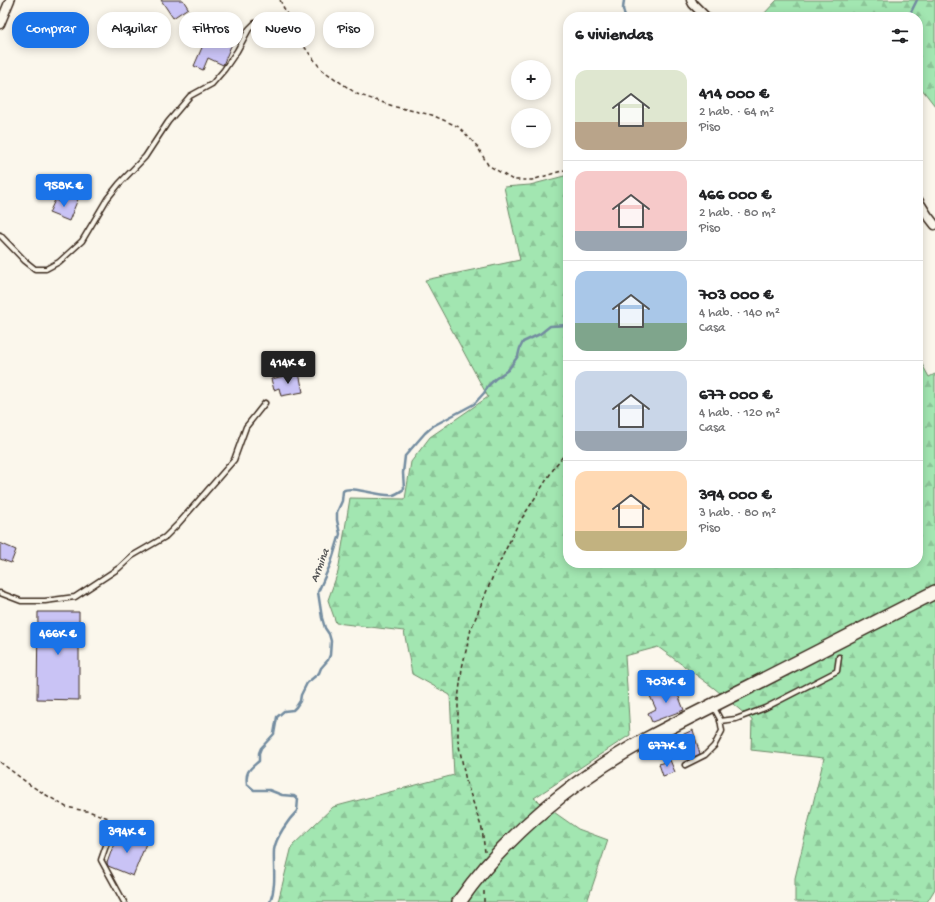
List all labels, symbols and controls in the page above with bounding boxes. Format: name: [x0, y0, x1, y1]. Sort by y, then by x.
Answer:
chip: Comprar: [12, 12, 89, 48]
chip: Alquilar: [97, 12, 171, 48]
chip: Filtros: [179, 12, 243, 48]
chip: Nuevo: [251, 12, 315, 48]
chip: Piso: [323, 12, 374, 48]
icon: filters: [889, 25, 911, 47]
text: 6 viviendas: [575, 26, 653, 46]
map controls: [511, 60, 551, 148]
button: +: [511, 60, 551, 100]
text: 414 000 €: [699, 85, 769, 105]
icon: home: [607, 86, 655, 134]
text: 2 hab. · 64 m²: [699, 105, 774, 120]
button: −: [511, 108, 551, 148]
text: Piso: [699, 120, 721, 135]
pin: 958K €: [31, 174, 97, 208]
text: 958K €: [45, 179, 83, 194]
text: 466 000 €: [699, 186, 771, 206]
icon: home: [607, 187, 655, 235]
text: 2 hab. · 80 m²: [699, 206, 776, 221]
text: Piso: [699, 221, 721, 236]
text: 703 000 €: [699, 286, 773, 306]
icon: home: [607, 287, 655, 335]
text: 4 hab. · 140 m²: [699, 306, 780, 321]
text: Casa: [699, 321, 725, 336]
pin: 414K €: [255, 351, 321, 385]
text: 414K €: [270, 356, 306, 371]
text: 677 000 €: [699, 386, 772, 406]
icon: home: [607, 387, 655, 435]
text: 4 hab. · 120 m²: [699, 406, 780, 421]
text: Casa: [699, 421, 725, 436]
text: 394 000 €: [699, 486, 772, 506]
icon: home: [607, 487, 655, 535]
text: 3 hab. · 80 m²: [699, 506, 776, 521]
text: Piso: [699, 521, 721, 536]
water label: Armina: [308, 546, 334, 584]
pin: 466K €: [25, 622, 91, 656]
text: 466K €: [39, 627, 77, 642]
pin: 703K €: [633, 670, 699, 704]
text: 703K €: [647, 675, 685, 690]
pin: 677K €: [634, 734, 700, 768]
text: 677K €: [648, 739, 686, 754]
pin: 394K €: [94, 820, 160, 854]
text: 394K €: [108, 825, 146, 840]

